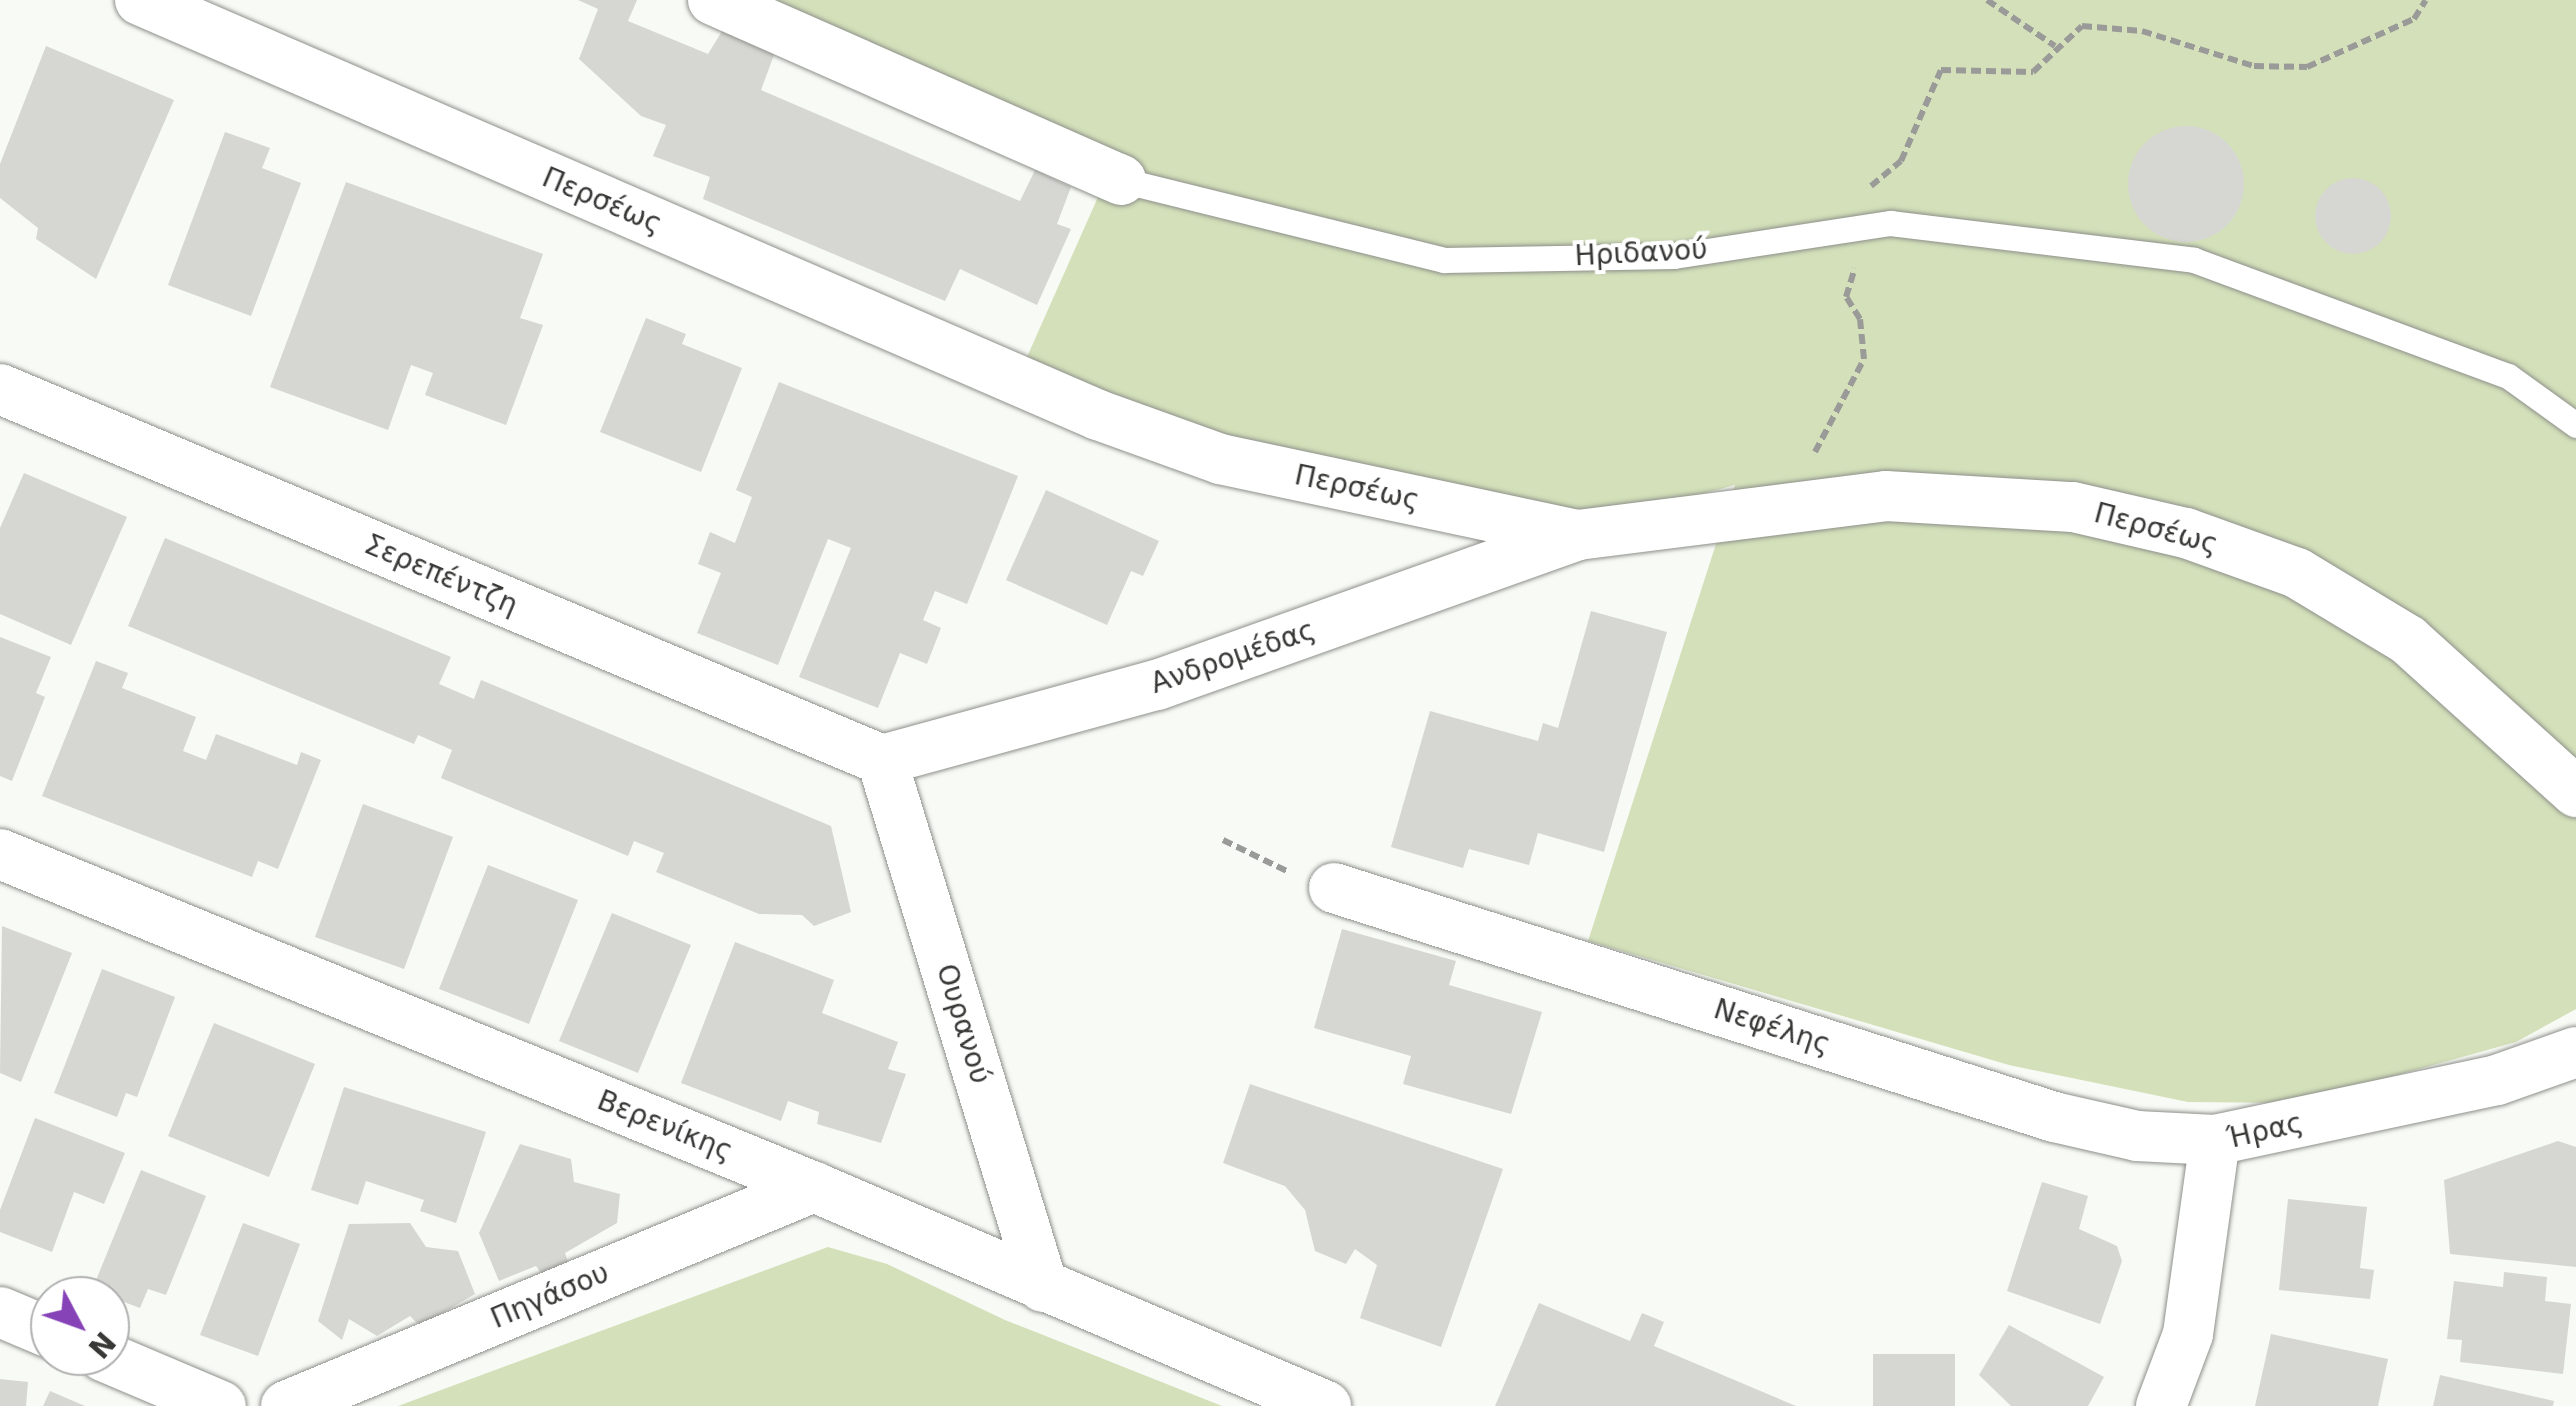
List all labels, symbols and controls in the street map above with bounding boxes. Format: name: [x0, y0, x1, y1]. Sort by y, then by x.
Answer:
street label: Περσέως: [537, 161, 667, 241]
street label: Ηριδανού: [1574, 233, 1708, 273]
street label: Περσέως: [1292, 458, 1422, 518]
street label: Περσέως: [2090, 496, 2222, 562]
street label: Σερεπέντζη: [359, 528, 523, 622]
street label: Ανδρομέδας: [1146, 613, 1320, 701]
street label: Ουρανού: [929, 960, 997, 1088]
street label: Νεφέλης: [1710, 992, 1834, 1062]
street label: Βερενίκης: [592, 1084, 738, 1168]
street label: Ήρας: [2224, 1106, 2306, 1156]
street label: Πηγάσου: [486, 1256, 614, 1336]
north arrow: [30, 1276, 130, 1376]
text: N: [81, 1325, 122, 1364]

